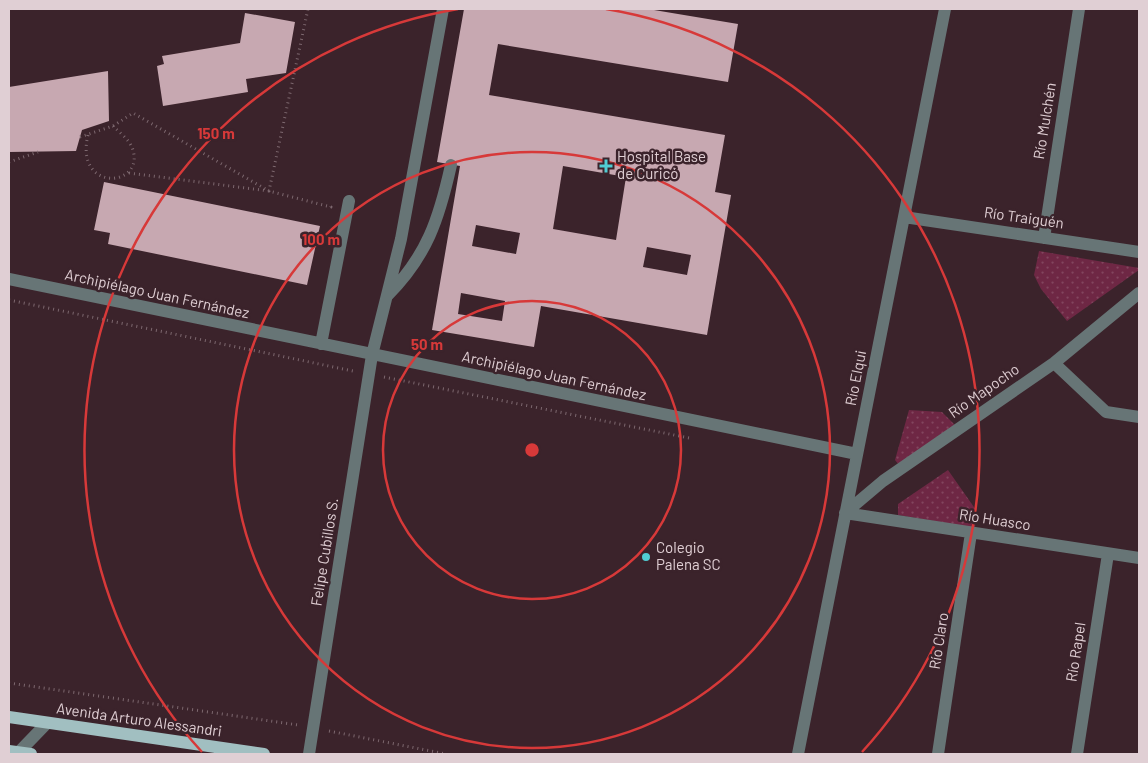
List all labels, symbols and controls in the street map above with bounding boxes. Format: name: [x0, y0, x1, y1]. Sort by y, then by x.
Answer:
street label: Río Mulchén: [1029, 81, 1059, 161]
text: 150 m: [197, 124, 235, 142]
place label: Hospital Base de Curicó: [617, 147, 706, 182]
marker: Hospital Base de Curicó: [599, 159, 613, 173]
street label: Río Traiguén: [983, 203, 1065, 232]
text: 100 m: [302, 230, 340, 248]
street label: Archipiélago Juan Fernández: [63, 265, 251, 321]
text: 50 m: [411, 335, 443, 353]
street label: Archipiélago Juan Fernández: [460, 347, 648, 403]
street label: Río Elqui: [841, 348, 869, 407]
street label: Río Mapocho: [945, 359, 1022, 421]
centre of rings: [523, 441, 541, 459]
street label: Felipe Cubillos S.: [307, 496, 341, 607]
street label: Río Huasco: [958, 504, 1032, 534]
place label: Colegio Palena SC: [656, 538, 721, 573]
marker: Colegio Palena SC: [640, 551, 652, 563]
street label: Río Claro: [925, 611, 951, 671]
street label: Río Rapel: [1061, 621, 1089, 683]
street label: Avenida Arturo Alessandri: [55, 698, 223, 740]

